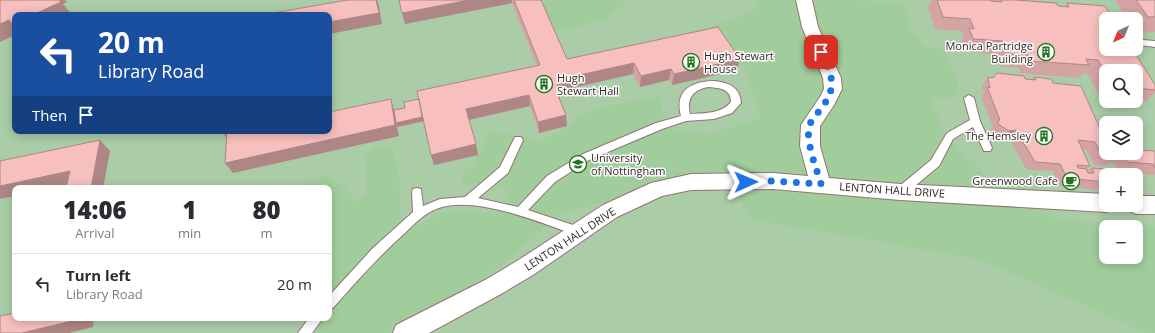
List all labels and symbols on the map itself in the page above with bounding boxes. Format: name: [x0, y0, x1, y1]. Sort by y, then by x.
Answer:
north arrow: [1099, 12, 1143, 56]
pin: [804, 35, 838, 69]
place label: Monica Partridge Building: [945, 38, 1033, 66]
building icon: Monica Partridge Building: [1036, 42, 1056, 62]
place label: Hugh Stewart House: [704, 48, 774, 76]
building icon: Hugh Stewart House: [681, 52, 701, 72]
place label: Hugh Stewart Hall: [557, 70, 619, 98]
building icon: Hugh Stewart Hall: [534, 74, 554, 94]
building icon: The Hemsley: [1034, 126, 1054, 146]
place label: The Hemsley: [965, 128, 1031, 143]
place label: University of Nottingham: [591, 150, 665, 178]
school or university icon: University of Nottingham: [568, 154, 588, 174]
position arrow: [725, 161, 767, 203]
cafe icon: Greenwood Cafe: [1061, 171, 1081, 191]
place label: Greenwood Cafe: [972, 173, 1058, 188]
street label: LENTON HALL DRIVE: [839, 178, 945, 201]
street label: LENTON HALL DRIVE: [521, 203, 618, 274]

